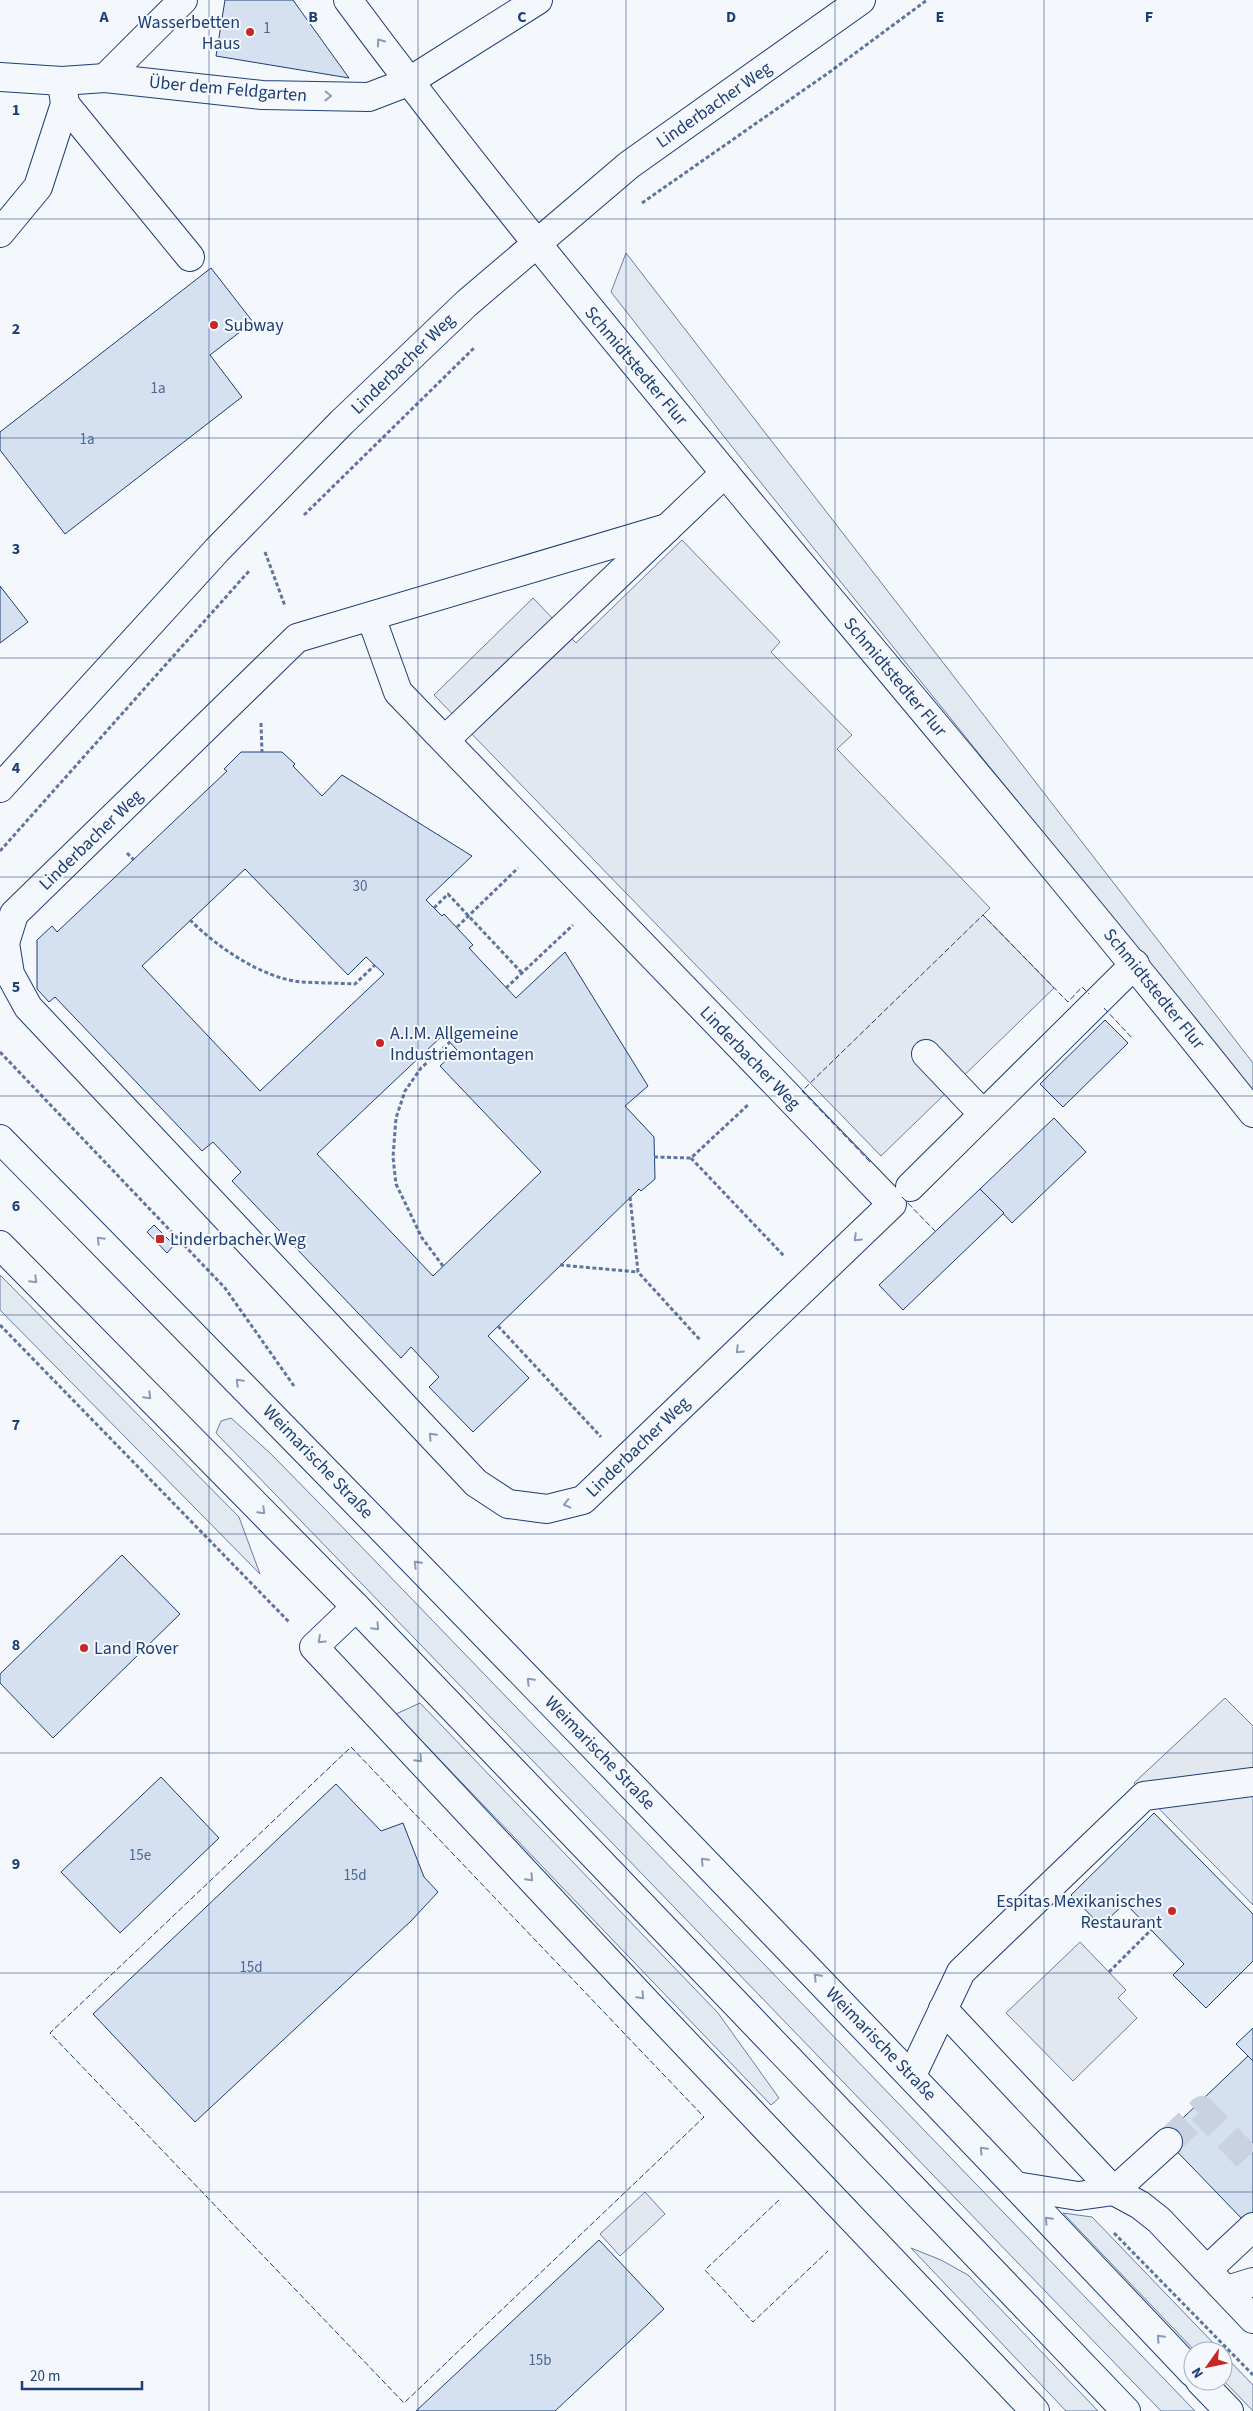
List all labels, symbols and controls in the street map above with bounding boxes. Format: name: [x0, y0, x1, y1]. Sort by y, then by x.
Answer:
text: A: [98, 6, 109, 28]
text: B: [308, 6, 318, 28]
text: C: [517, 6, 527, 28]
text: D: [726, 6, 736, 28]
text: E: [936, 6, 944, 28]
text: F: [1145, 6, 1153, 28]
place label: Wasserbetten Haus: [138, 10, 240, 56]
house number: 1: [263, 18, 271, 39]
marker: Wasserbetten Haus: [244, 26, 256, 38]
one-way arrow: [376, 39, 386, 48]
street label: Linderbacher Weg: [651, 56, 777, 154]
street label: Über dem Feldgarten: [148, 70, 308, 108]
one-way arrow: [324, 91, 332, 102]
text: 1: [12, 99, 20, 121]
street label: Schmidtstedter Flur: [579, 301, 694, 432]
street label: Linderbacher Weg: [346, 308, 460, 420]
place label: Subway: [224, 313, 284, 338]
text: 2: [12, 318, 20, 340]
marker: Subway: [208, 319, 220, 331]
house number: 1a: [150, 378, 166, 399]
house number: 1a: [79, 429, 95, 450]
text: 3: [12, 538, 20, 560]
street label: Schmidtstedter Flur: [838, 612, 953, 743]
text: 4: [12, 757, 21, 779]
street label: Linderbacher Weg: [34, 784, 148, 896]
house number: 30: [353, 876, 367, 897]
street label: Schmidtstedter Flur: [1097, 923, 1211, 1055]
text: 5: [12, 976, 20, 998]
street label: Linderbacher Weg: [694, 1001, 806, 1115]
place label: A.I.M. Allgemeine Industriemontagen: [390, 1021, 534, 1067]
marker: A.I.M. Allgemeine Industriemontagen: [374, 1037, 386, 1049]
text: 6: [12, 1195, 20, 1217]
place label: Linderbacher Weg: [170, 1227, 306, 1252]
one-way arrow: [853, 1232, 862, 1241]
marker: Linderbacher Weg: [154, 1233, 166, 1245]
one-way arrow: [96, 1237, 105, 1246]
one-way arrow: [28, 1274, 37, 1283]
one-way arrow: [736, 1344, 745, 1353]
one-way arrow: [236, 1378, 245, 1387]
one-way arrow: [142, 1390, 151, 1399]
street label: Linderbacher Weg: [581, 1391, 695, 1503]
street label: Weimarische Straße: [257, 1399, 379, 1525]
text: 7: [12, 1414, 20, 1436]
one-way arrow: [429, 1433, 438, 1442]
one-way arrow: [563, 1498, 572, 1509]
one-way arrow: [256, 1506, 265, 1515]
one-way arrow: [414, 1561, 423, 1570]
one-way arrow: [370, 1622, 379, 1631]
text: 8: [12, 1634, 20, 1656]
one-way arrow: [318, 1634, 327, 1643]
place label: Land Rover: [94, 1636, 179, 1661]
marker: Land Rover: [78, 1642, 90, 1654]
one-way arrow: [527, 1678, 536, 1687]
street label: Weimarische Straße: [539, 1690, 661, 1816]
one-way arrow: [413, 1753, 422, 1762]
house number: 15e: [129, 1845, 151, 1866]
text: 9: [12, 1853, 20, 1875]
one-way arrow: [701, 1857, 710, 1866]
house number: 15d: [343, 1865, 367, 1886]
one-way arrow: [524, 1872, 533, 1881]
place label: Espitas Mexikanisches Restaurant: [996, 1889, 1162, 1935]
marker: Espitas Mexikanisches Restaurant: [1166, 1905, 1178, 1917]
house number: 15d: [239, 1957, 263, 1978]
one-way arrow: [814, 1974, 823, 1983]
street label: Weimarische Straße: [820, 1981, 942, 2107]
one-way arrow: [635, 1990, 644, 1999]
one-way arrow: [980, 2147, 989, 2156]
one-way arrow: [1045, 2216, 1054, 2225]
one-way arrow: [1157, 2334, 1166, 2343]
north arrow: [1183, 2341, 1233, 2391]
house number: 15b: [528, 2350, 552, 2371]
scale bar: [22, 2358, 142, 2390]
text: N: [1187, 2363, 1209, 2382]
text: 20 m: [30, 2366, 60, 2387]

